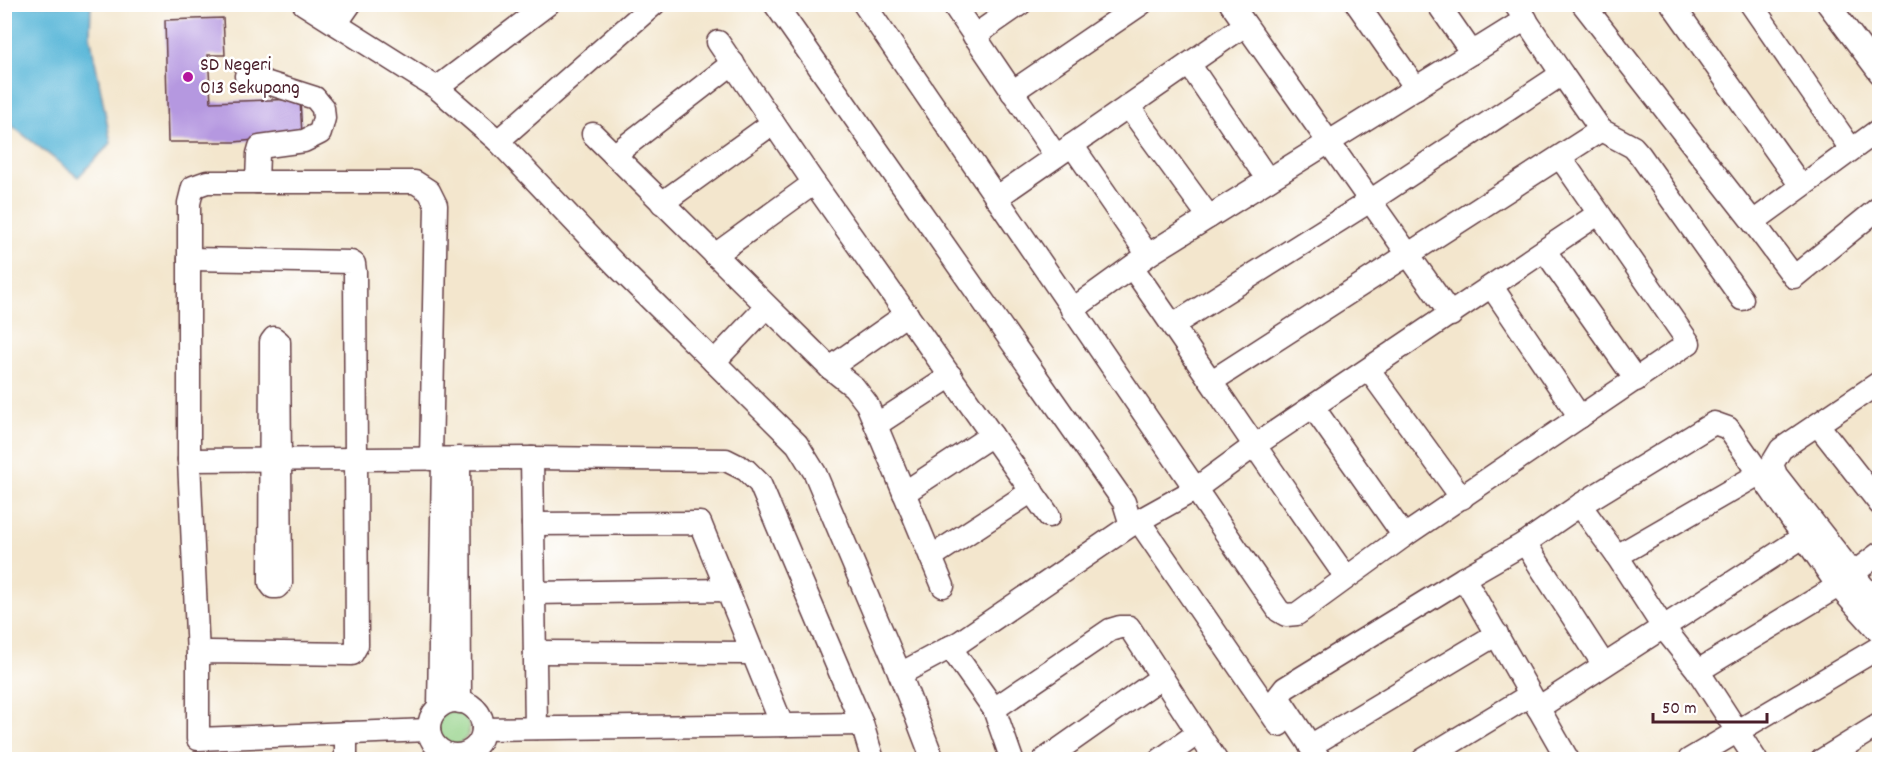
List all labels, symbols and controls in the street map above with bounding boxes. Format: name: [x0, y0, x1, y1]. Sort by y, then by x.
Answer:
place label: SD Negeri 013 Sekupang: [200, 52, 300, 103]
marker: SD Negeri 013 Sekupang: [181, 70, 195, 84]
scale bar: [1653, 686, 1767, 724]
text: 50 m: [1662, 697, 1697, 722]

